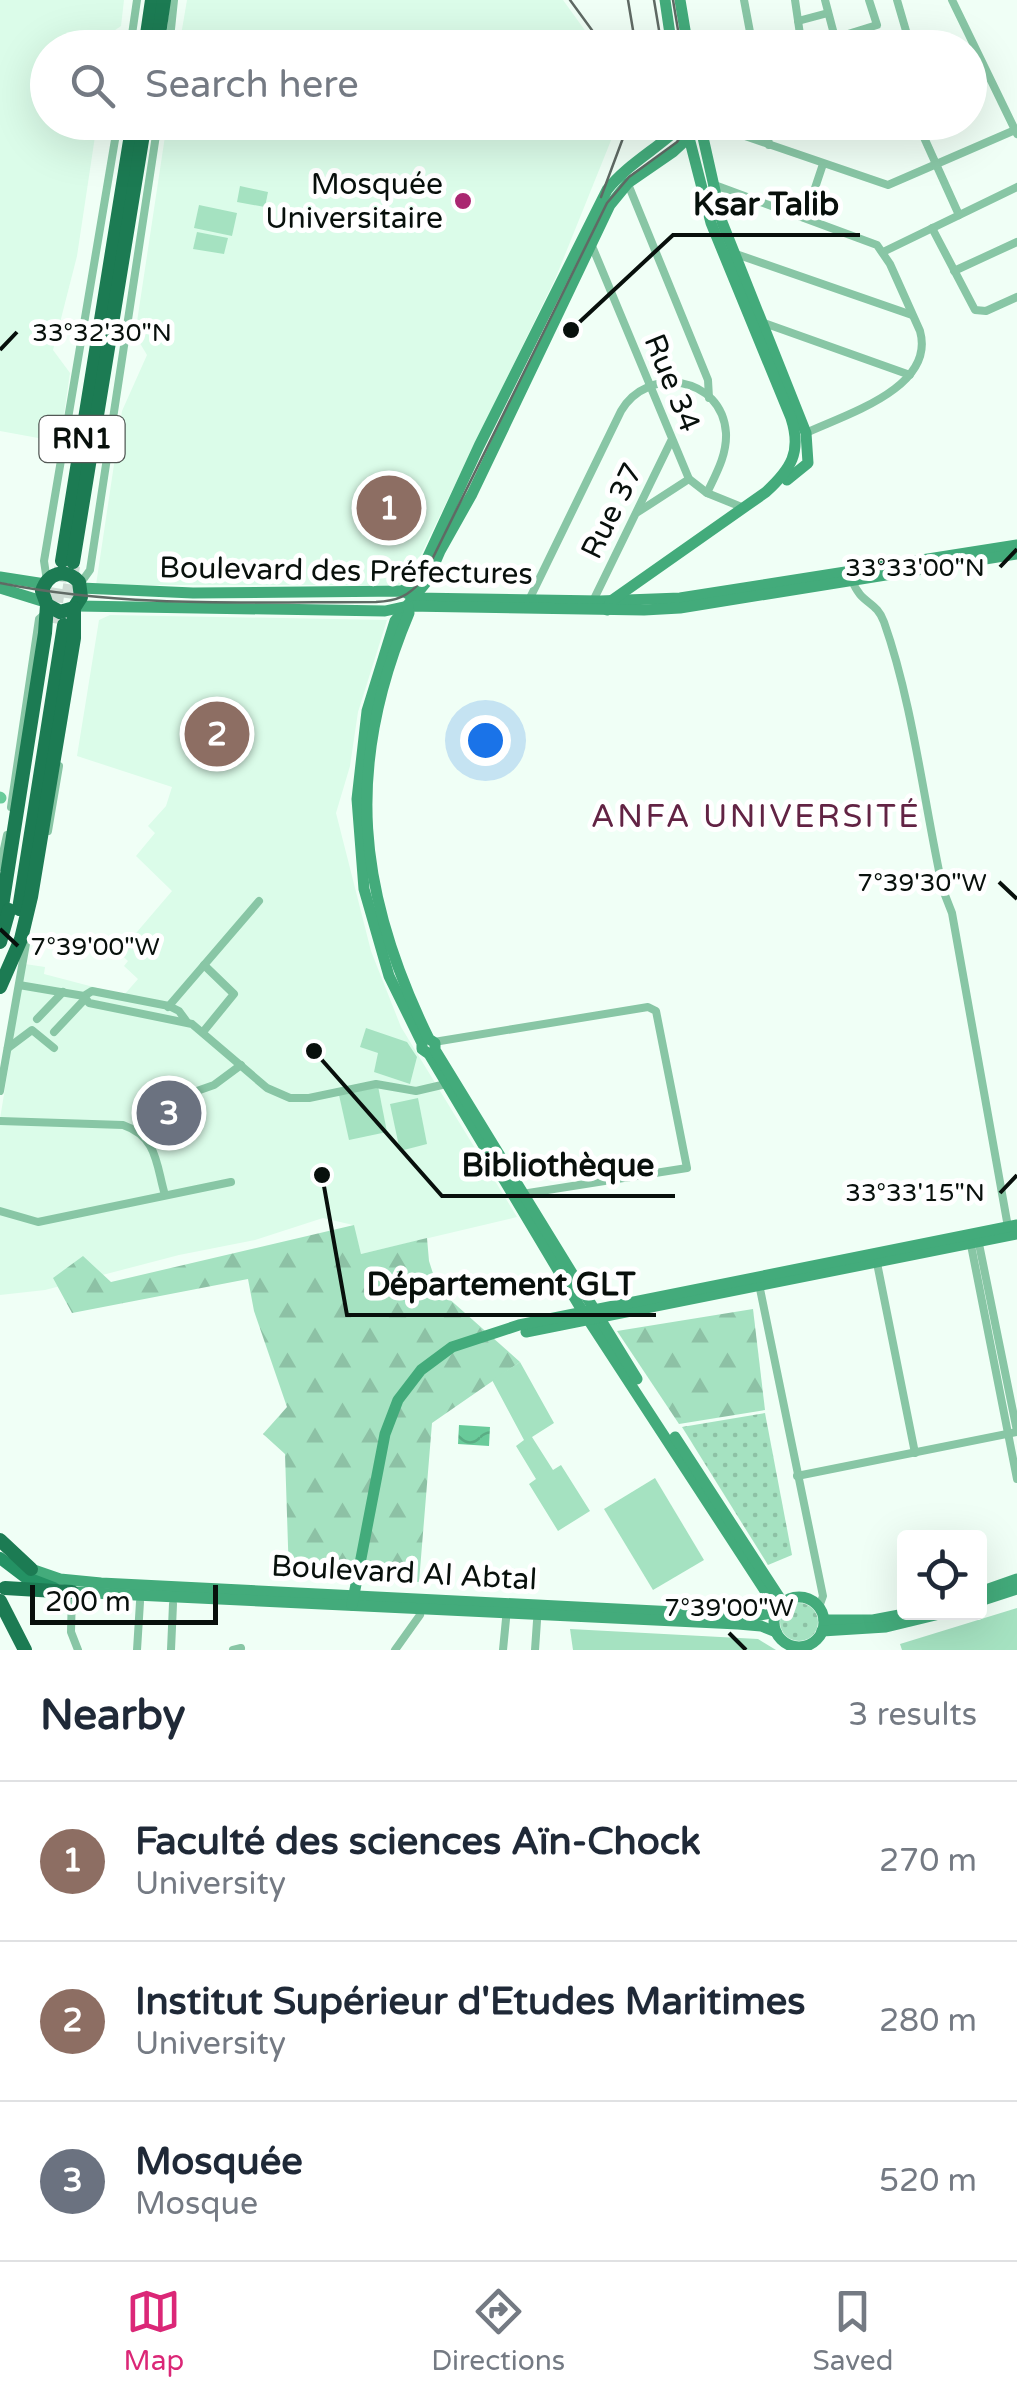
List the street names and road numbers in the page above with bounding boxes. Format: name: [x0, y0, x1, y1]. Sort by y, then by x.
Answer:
street label: Rue 34: [636, 329, 708, 437]
road number: RN1: [39, 416, 124, 462]
street label: Rue 37: [573, 457, 651, 565]
street label: Boulevard des Préfectures: [159, 549, 533, 593]
street label: Boulevard Al Abtal: [270, 1548, 538, 1598]

